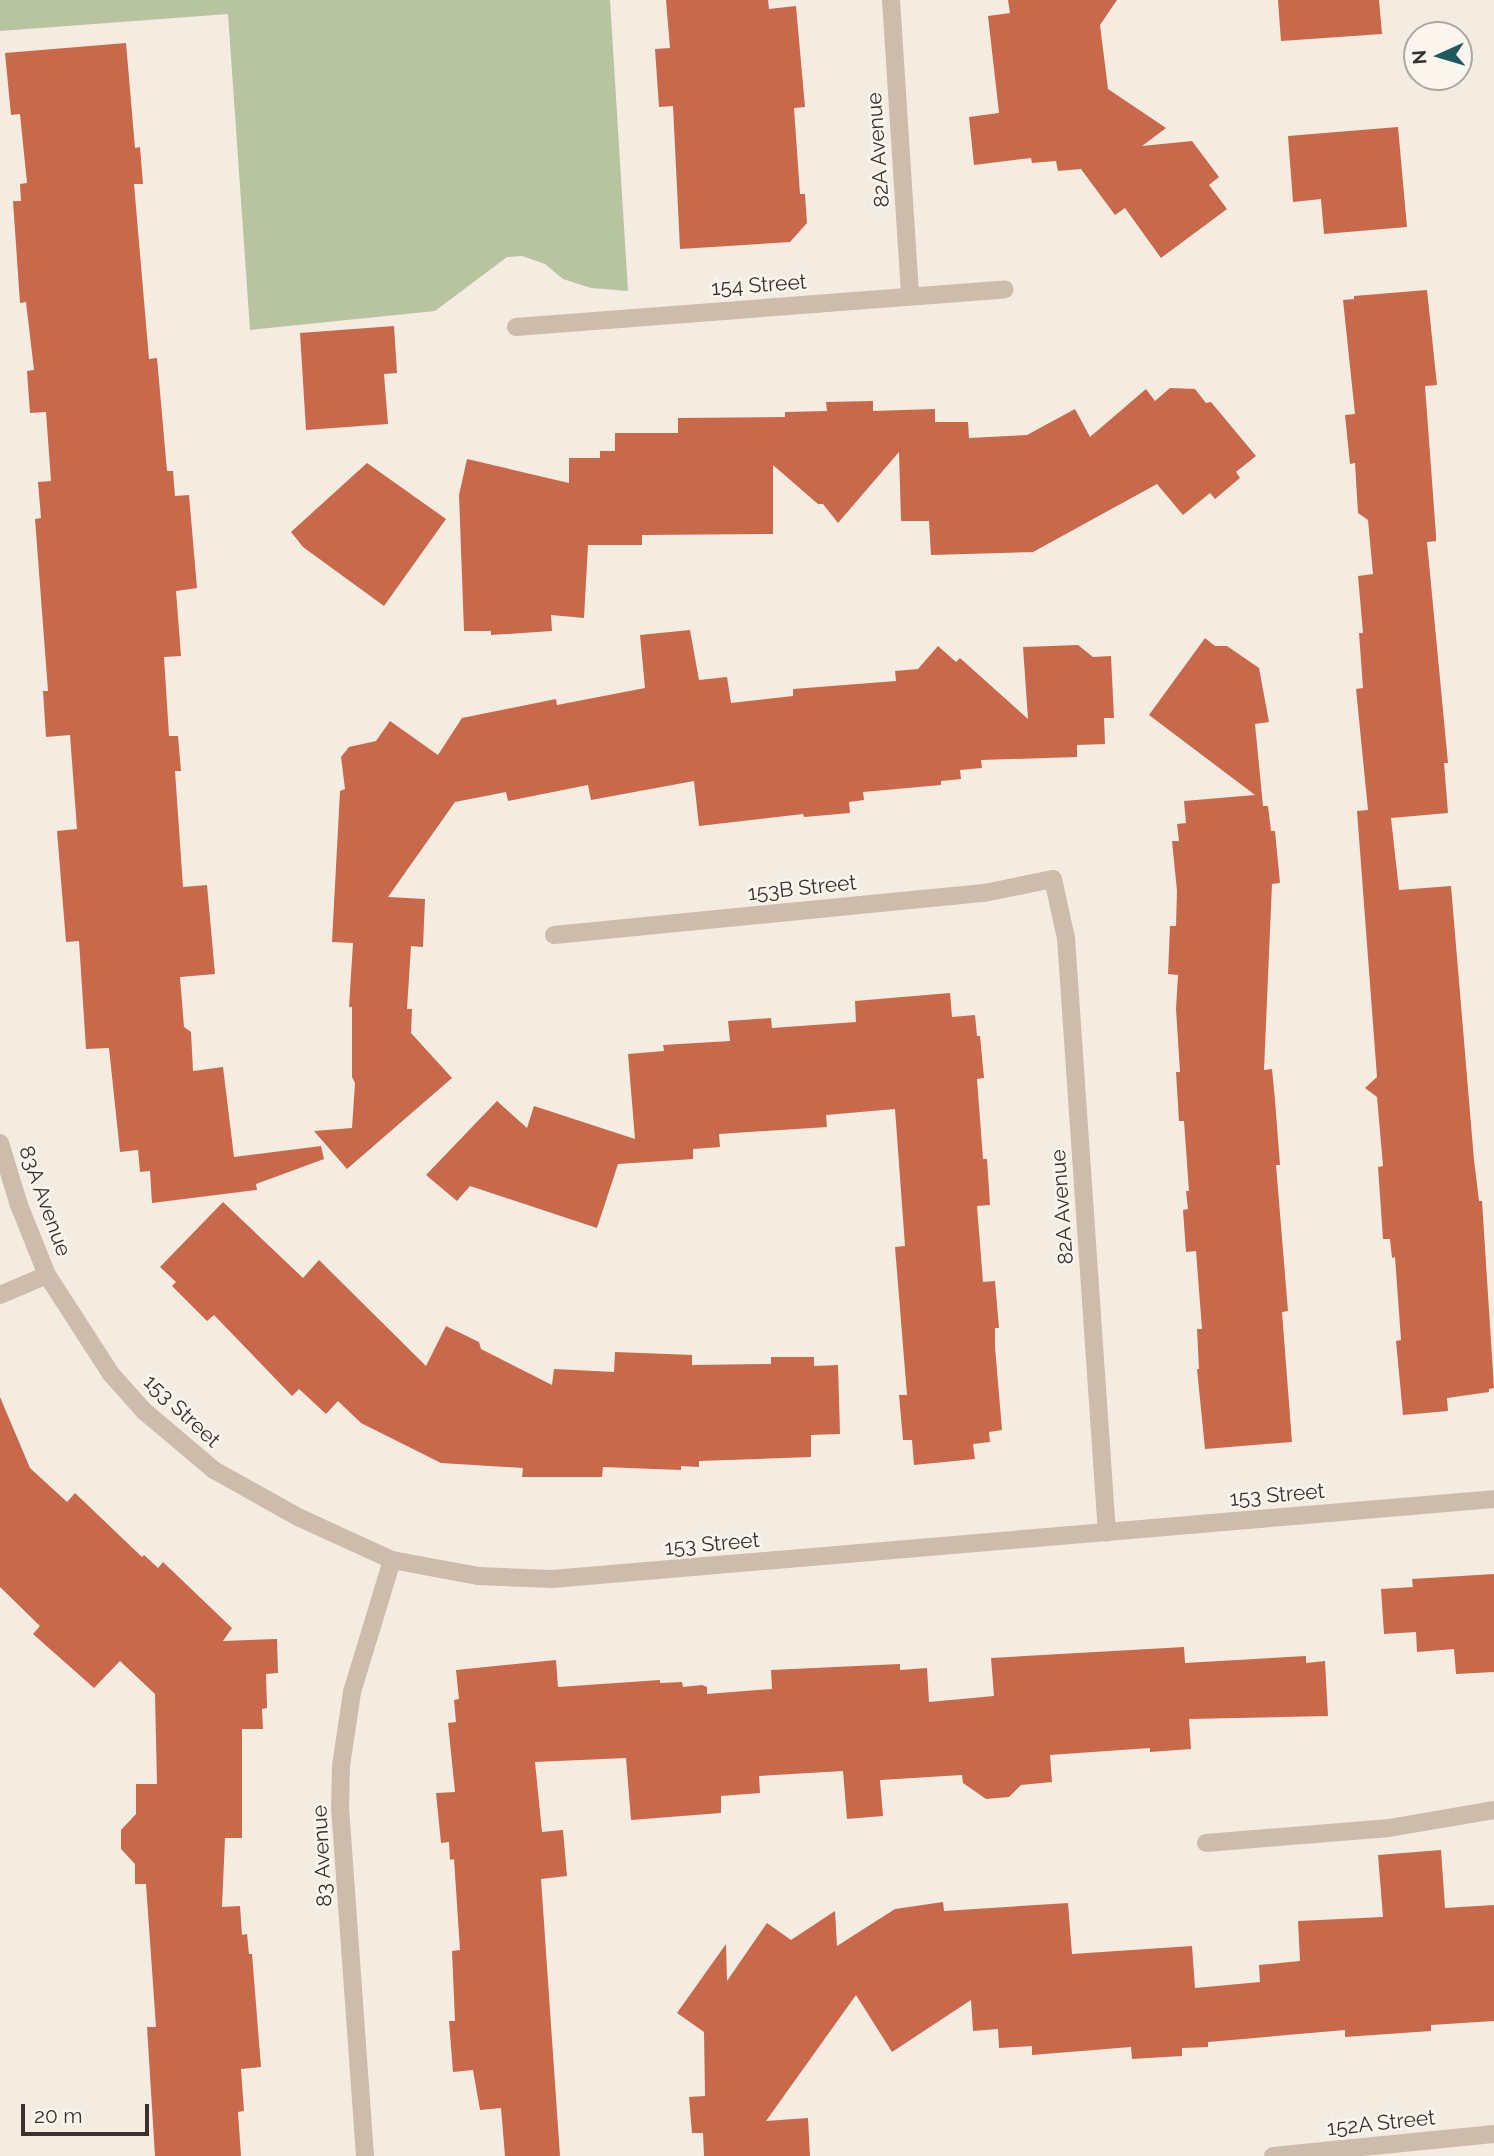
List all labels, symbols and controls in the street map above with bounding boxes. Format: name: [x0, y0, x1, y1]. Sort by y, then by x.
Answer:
north arrow: [1403, 21, 1473, 91]
text: N: [1408, 49, 1431, 65]
street label: 82A Avenue: [861, 91, 895, 209]
street label: 154 Street: [711, 269, 807, 301]
street label: 153B Street: [746, 870, 858, 906]
street label: 83A Avenue: [13, 1142, 77, 1260]
street label: 82A Avenue: [1045, 1148, 1079, 1266]
street label: 153 Street: [139, 1369, 225, 1453]
street label: 153 Street: [1228, 1478, 1326, 1512]
street label: 153 Street: [663, 1527, 761, 1561]
street label: 83 Avenue: [307, 1804, 337, 1908]
scale bar: [24, 2090, 152, 2134]
text: 20 m: [34, 2103, 82, 2128]
street label: 152A Street: [1325, 2105, 1437, 2141]

